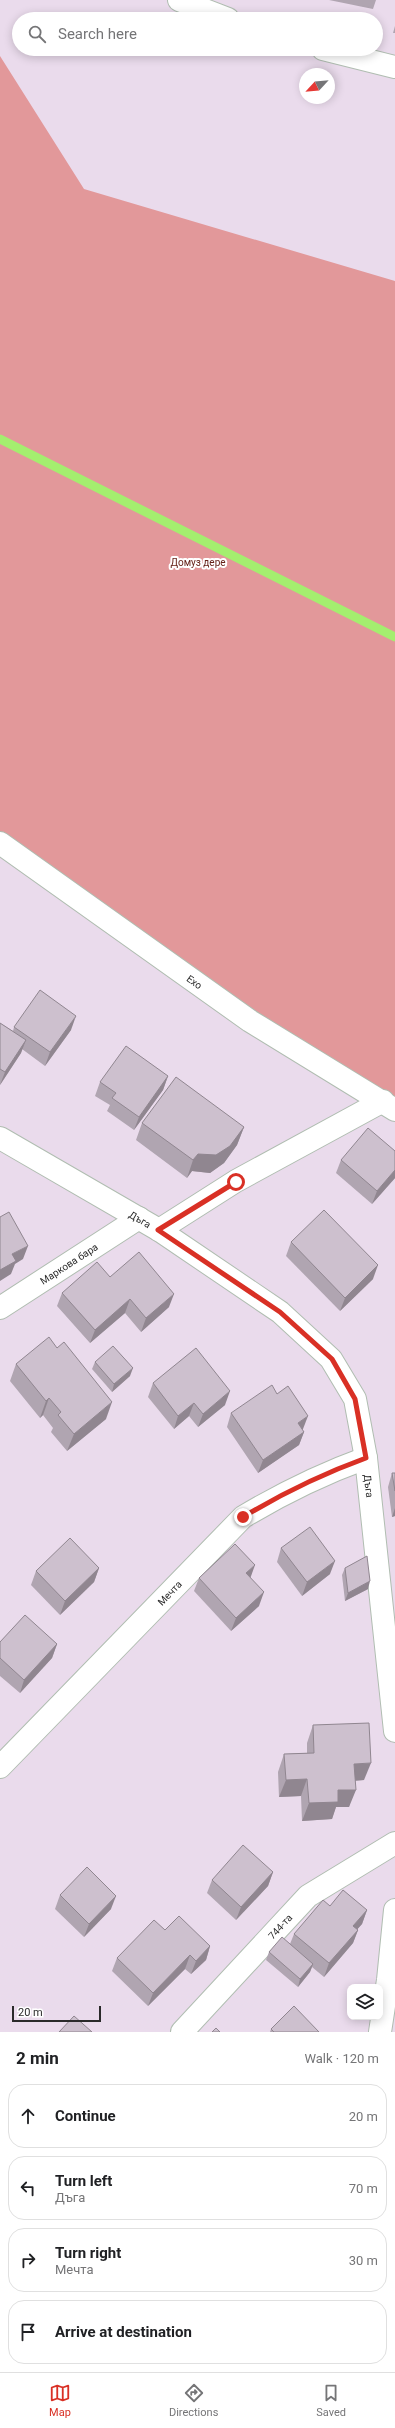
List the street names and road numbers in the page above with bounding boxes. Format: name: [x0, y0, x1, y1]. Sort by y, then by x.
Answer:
street label: Ехо: [185, 973, 204, 991]
street label: Дъга: [127, 1209, 153, 1230]
street label: Маркова бара: [38, 1241, 100, 1287]
street label: Дъга: [362, 1474, 375, 1498]
street label: Мечта: [155, 1579, 184, 1608]
street label: 744-та: [266, 1912, 294, 1941]

